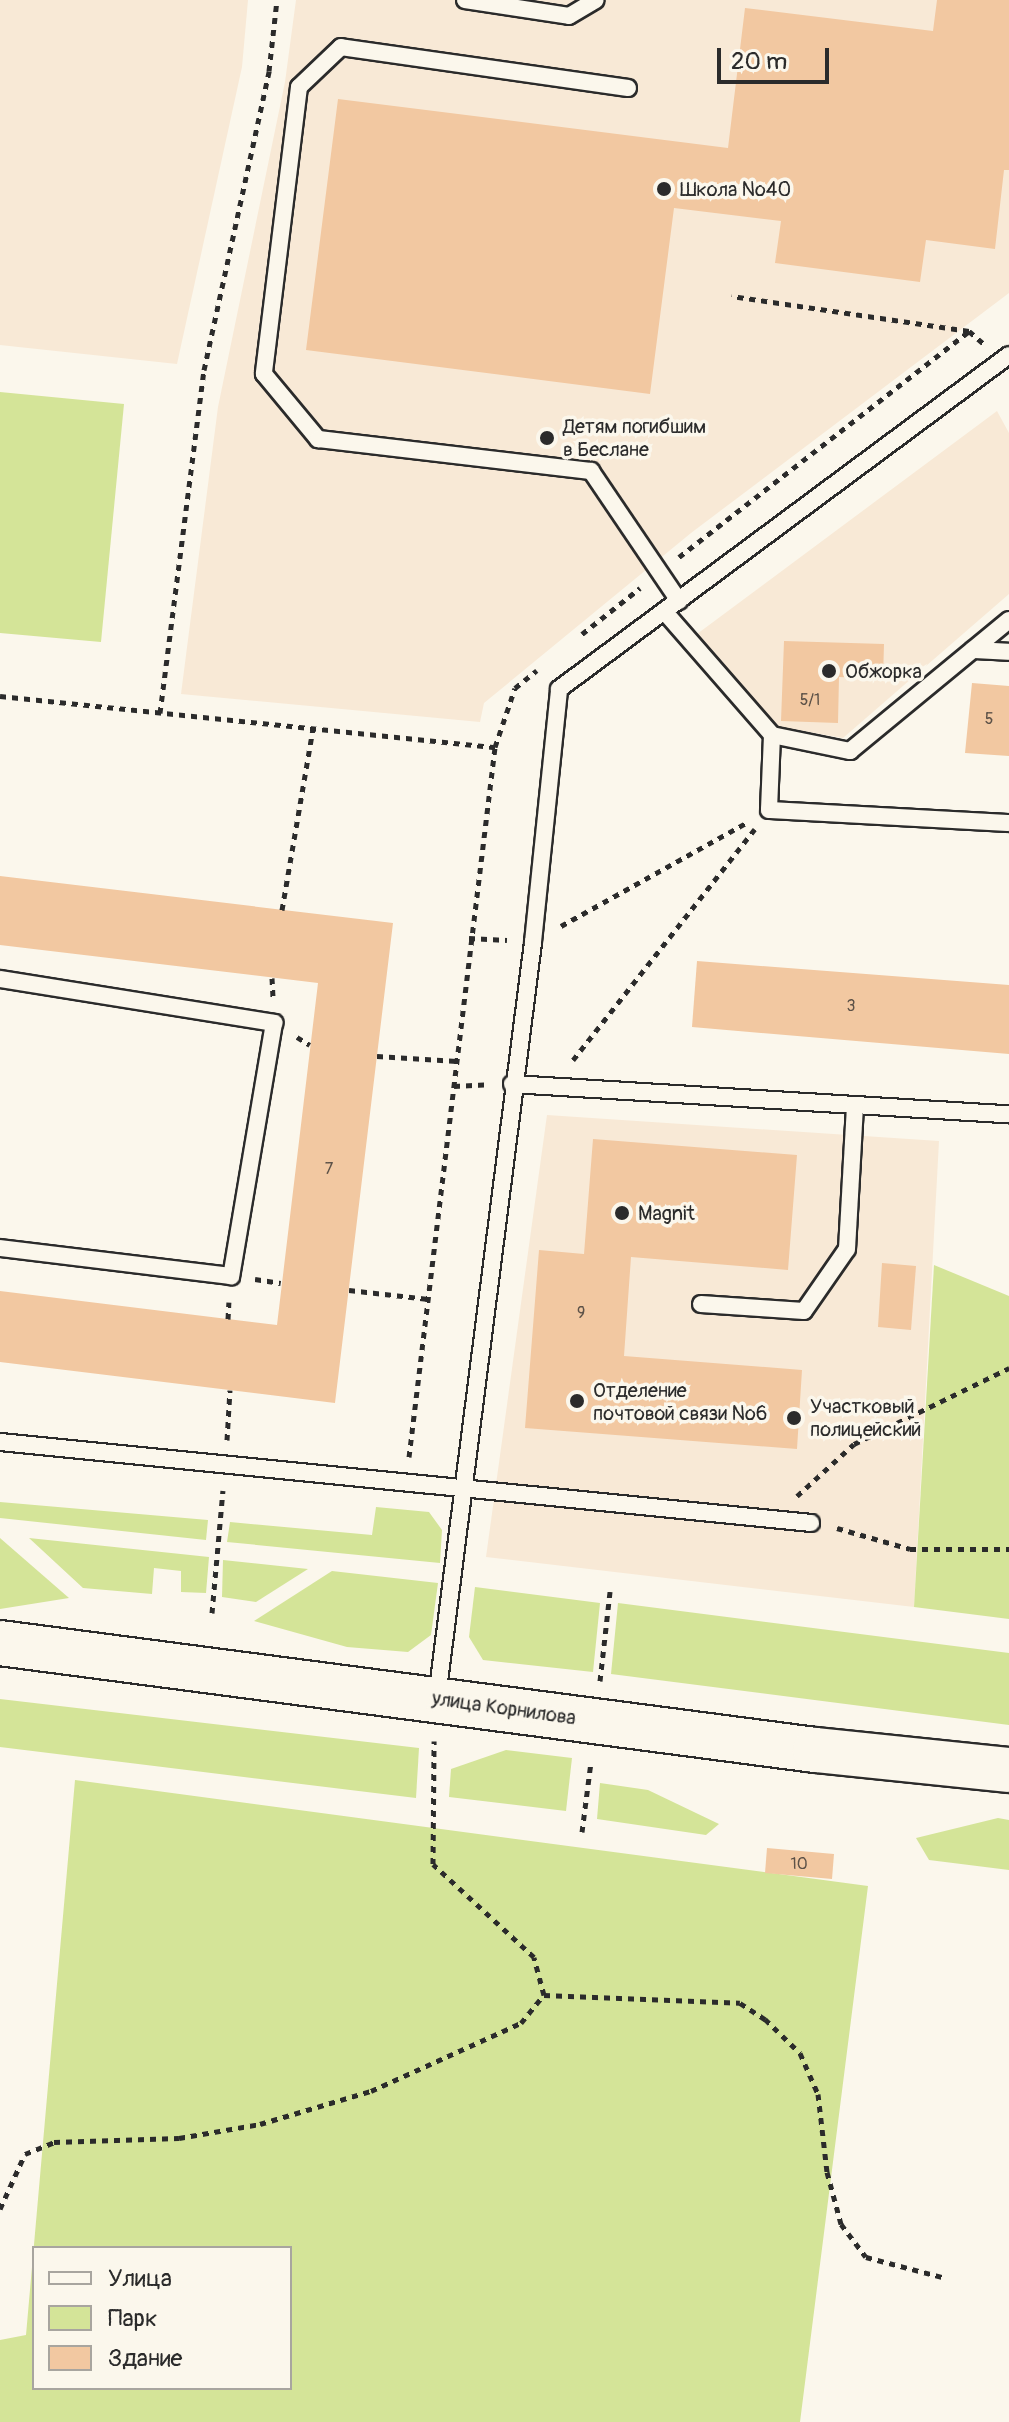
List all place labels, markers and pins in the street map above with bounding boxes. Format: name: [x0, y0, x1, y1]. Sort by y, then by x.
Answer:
place label: Школа №40: [680, 177, 791, 201]
marker: Школа №40: [655, 180, 673, 198]
place label: Детям погибшим в Беслане: [563, 414, 706, 461]
marker: Детям погибшим в Беслане: [538, 429, 556, 447]
place label: Обжорка: [845, 659, 922, 683]
marker: Обжорка: [820, 662, 838, 680]
place label: Magnit: [638, 1201, 695, 1225]
marker: Magnit: [613, 1204, 631, 1222]
place label: Отделение почтовой связи №6: [593, 1378, 767, 1425]
marker: Отделение почтовой связи №6: [568, 1392, 586, 1410]
place label: Участковый полицейский: [810, 1394, 921, 1441]
marker: Участковый полицейский: [785, 1409, 803, 1427]

